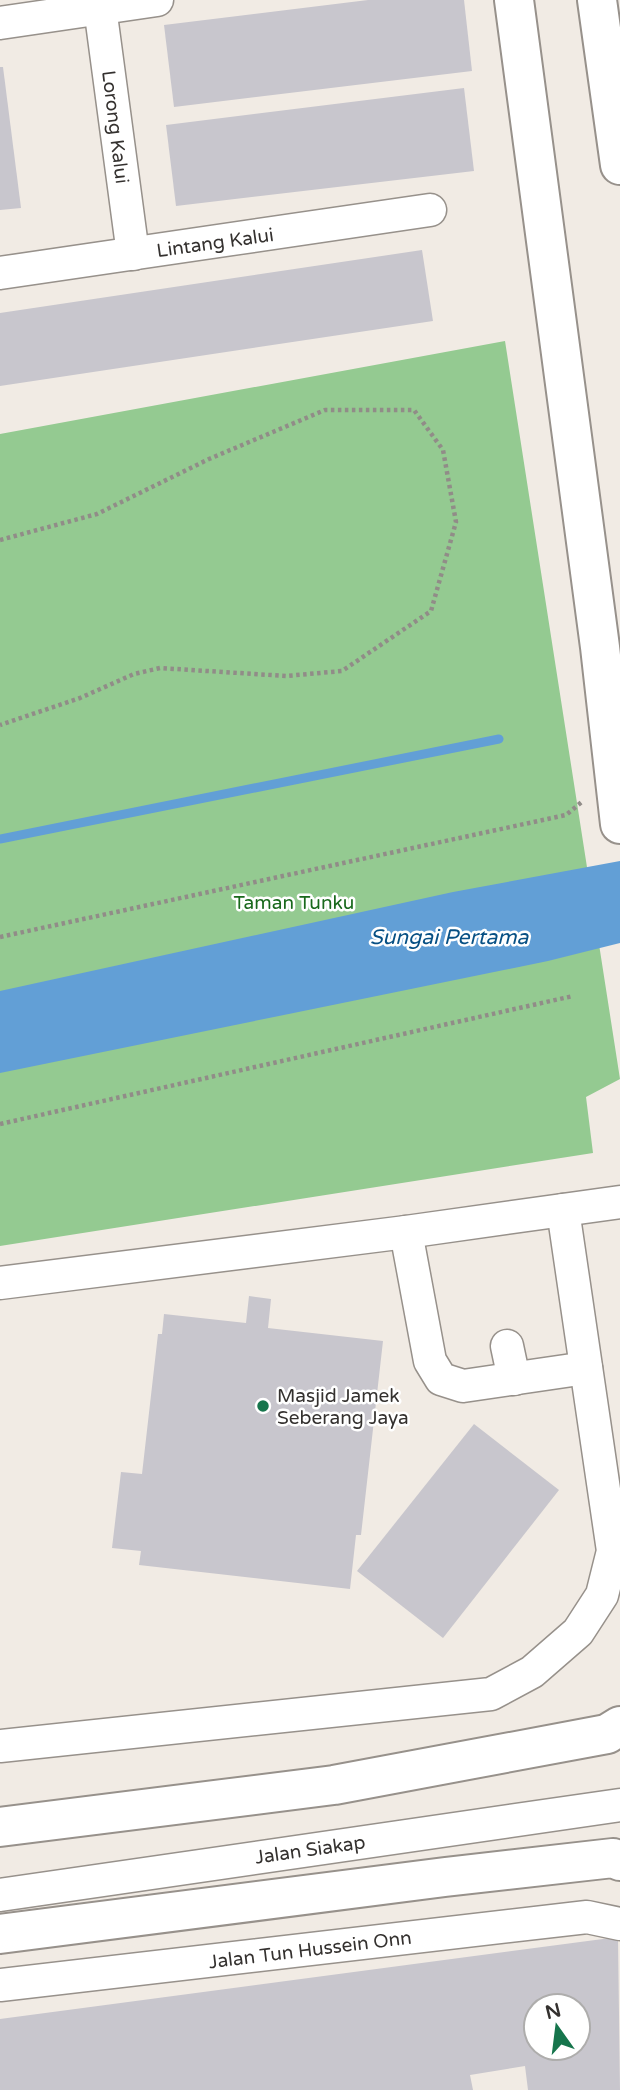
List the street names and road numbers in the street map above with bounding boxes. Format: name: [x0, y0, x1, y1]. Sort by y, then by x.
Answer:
street label: Lorong Kalui: [97, 69, 133, 185]
street label: Lintang Kalui: [155, 224, 275, 262]
street label: Jalan Siakap: [254, 1831, 367, 1869]
street label: Jalan Tun Hussein Onn: [207, 1927, 413, 1973]

